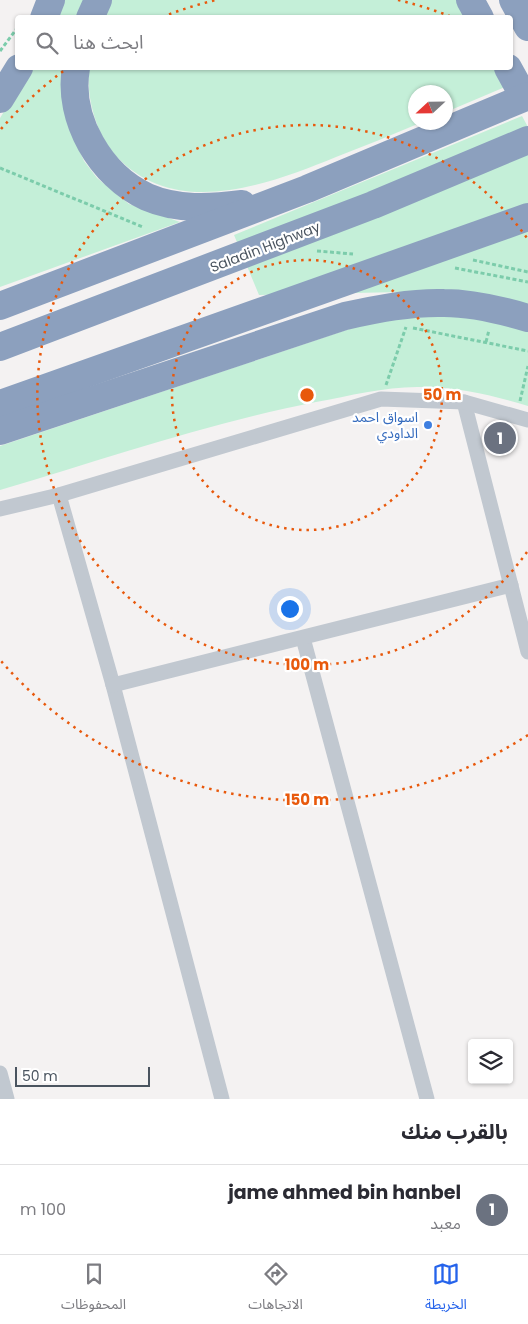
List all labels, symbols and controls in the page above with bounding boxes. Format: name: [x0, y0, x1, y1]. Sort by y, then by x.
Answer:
search box: [15, 15, 513, 70]
icon: search: [33, 29, 61, 57]
text: ابحث هنا: [73, 29, 144, 56]
north arrow: [408, 85, 453, 130]
street label: Saladin Highway: [207, 217, 323, 277]
text: 50 m: [423, 384, 461, 405]
centre of rings: [298, 386, 316, 404]
place label: اسواق احمد الداودي: [352, 407, 418, 444]
marker: اسواق احمد الداودي: [422, 419, 434, 431]
pin: 1: [484, 419, 516, 457]
your location: [277, 596, 303, 622]
text: 100 m: [285, 654, 329, 675]
text: 150 m: [285, 789, 329, 810]
map controls: [468, 1039, 513, 1084]
button: layers: [468, 1039, 513, 1084]
scale bar: [15, 1064, 150, 1087]
text: 50 m: [22, 1066, 58, 1086]
text: بالقرب منك: [401, 1117, 508, 1146]
text: jame ahmed bin hanbel: [228, 1179, 461, 1206]
text: 100 m: [20, 1198, 66, 1221]
text: 1: [489, 1198, 495, 1221]
text: معبد: [430, 1212, 461, 1235]
tab: المحفوظات: [61, 1260, 126, 1319]
tab: الاتجاهات: [248, 1260, 303, 1319]
tab: الخريطة: [425, 1260, 467, 1319]

